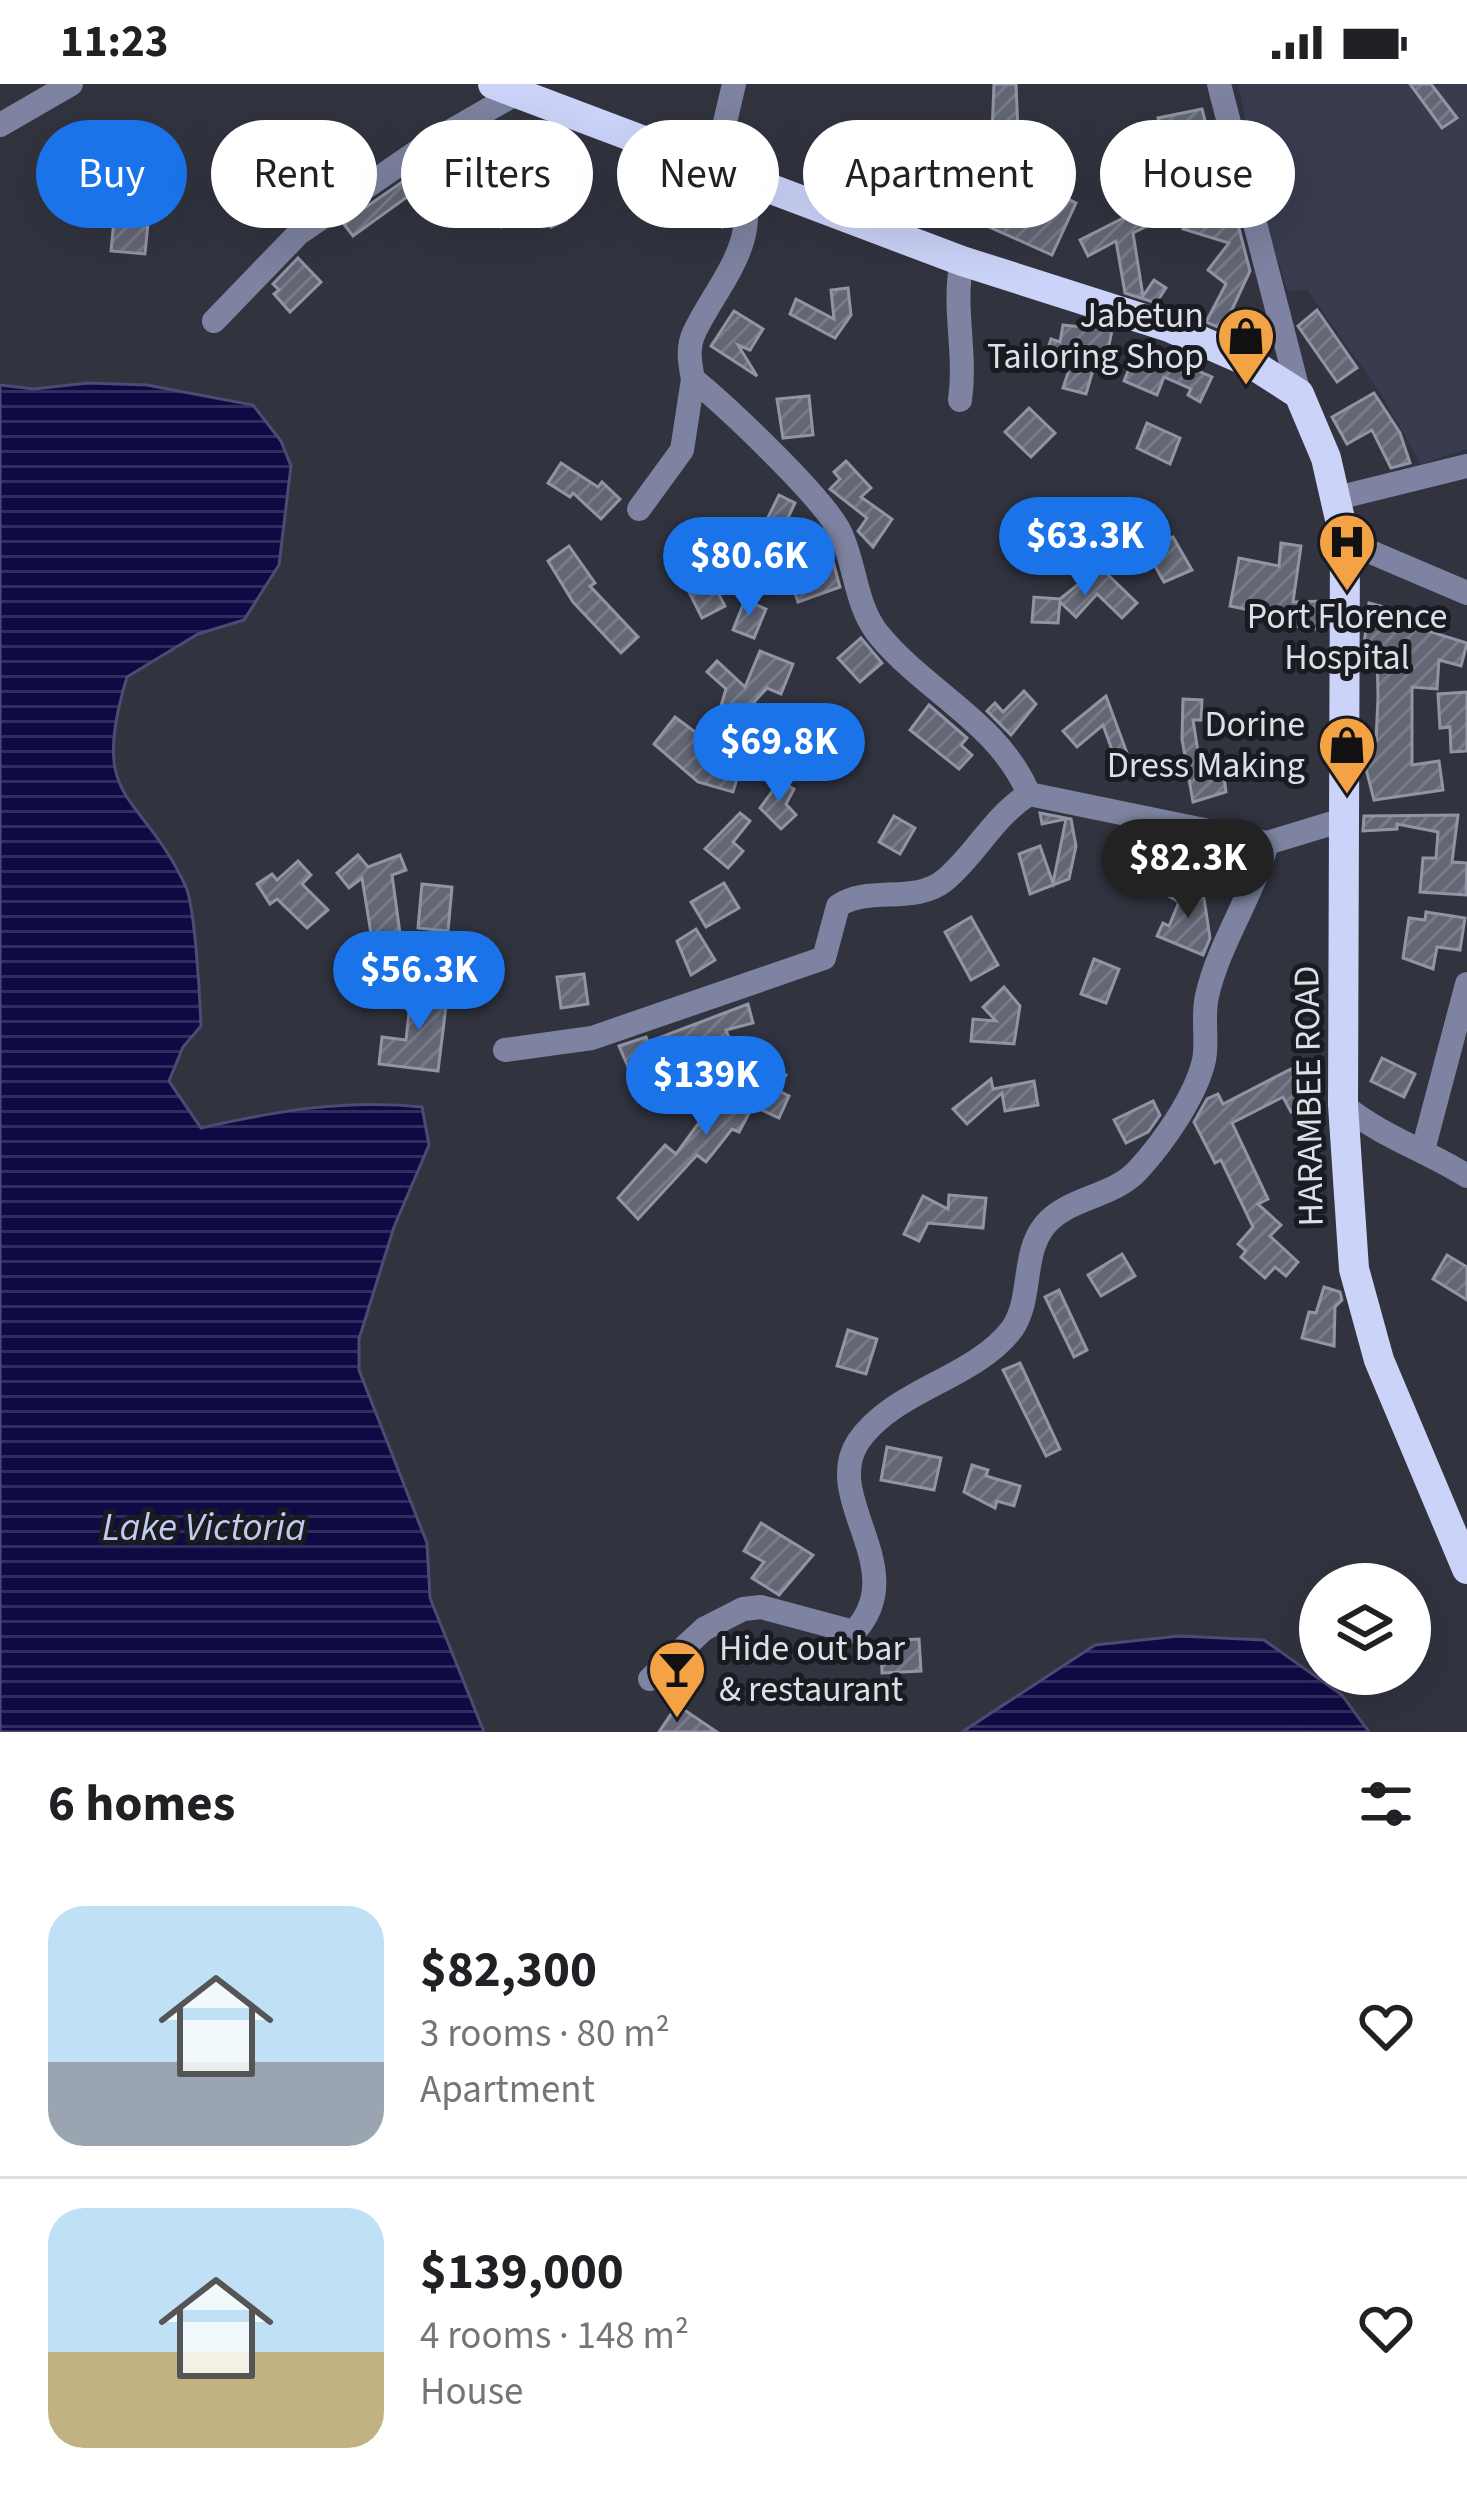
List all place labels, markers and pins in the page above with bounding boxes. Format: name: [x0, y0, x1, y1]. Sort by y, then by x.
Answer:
place label: Jabetun Tailoring Shop: [987, 290, 1204, 382]
shop icon: Jabetun Tailoring Shop: [1215, 305, 1277, 387]
pin: $63.3K: [987, 497, 1183, 599]
hospital icon: Port Florence Hospital: [1316, 511, 1378, 593]
pin: $80.6K: [651, 517, 847, 619]
place label: Port Florence Hospital: [1247, 591, 1447, 683]
place label: Dorine Dress Making: [1107, 699, 1305, 791]
pin: $69.8K: [681, 703, 877, 805]
shop icon: Dorine Dress Making: [1316, 714, 1378, 796]
pin: $82.3K: [1090, 819, 1286, 921]
pin: $56.3K: [321, 931, 517, 1033]
pin: $139K: [622, 1036, 790, 1138]
place label: Hide out bar & restaurant: [719, 1623, 905, 1715]
bar icon: Hide out bar & restaurant: [646, 1638, 708, 1720]

